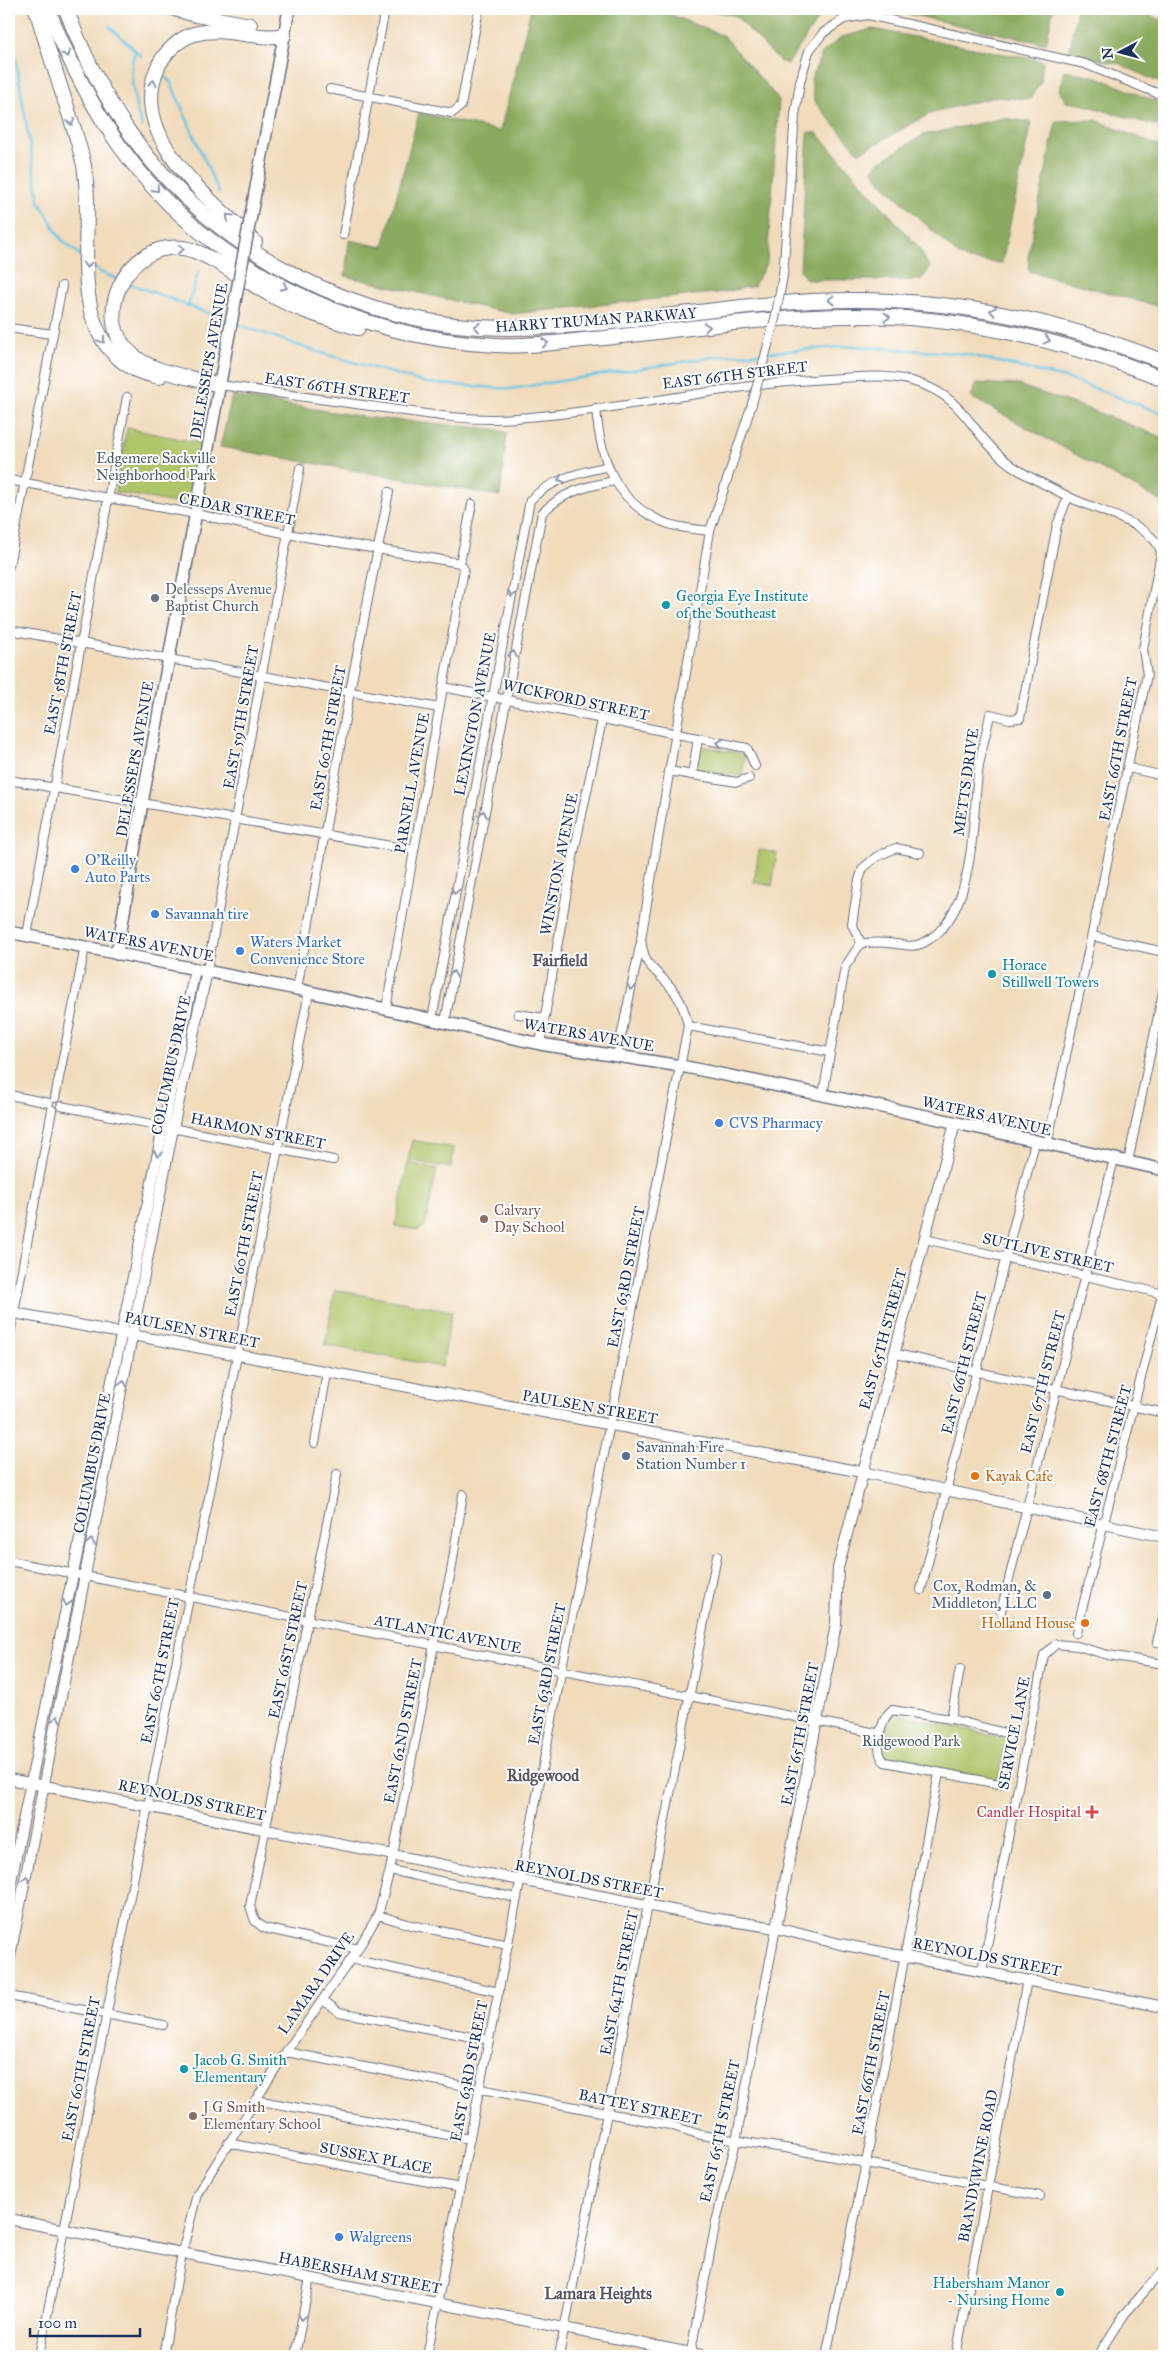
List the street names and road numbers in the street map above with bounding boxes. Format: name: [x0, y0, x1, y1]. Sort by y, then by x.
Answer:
street label: DELESSEPS AVENUE: [186, 281, 232, 440]
street label: HARRY TRUMAN PARKWAY: [494, 304, 698, 336]
street label: EAST 66TH STREET: [661, 357, 809, 393]
street label: EAST 66TH STREET: [263, 369, 411, 407]
street label: CEDAR STREET: [178, 489, 296, 529]
street label: EAST 58TH STREET: [40, 590, 86, 736]
street label: LEXINGTON AVENUE: [450, 630, 500, 797]
street label: EAST 59TH STREET: [219, 644, 263, 790]
street label: EAST 60TH STREET: [306, 664, 350, 812]
street label: WICKFORD STREET: [501, 676, 651, 724]
street label: EAST 66TH STREET: [1095, 676, 1141, 822]
street label: DELESSEPS AVENUE: [112, 679, 158, 838]
street label: PARNELL AVENUE: [391, 711, 433, 855]
street label: METTS DRIVE: [950, 727, 983, 837]
street label: WINSTON AVENUE: [536, 791, 582, 937]
street label: WATERS AVENUE: [82, 923, 216, 965]
street label: COLUMBUS DRIVE: [147, 993, 195, 1137]
street label: WATERS AVENUE: [522, 1015, 656, 1055]
street label: WATERS AVENUE: [921, 1092, 1054, 1140]
street label: HARMON STREET: [189, 1109, 327, 1153]
street label: EAST 60TH STREET: [221, 1170, 267, 1318]
street label: EAST 63RD STREET: [603, 1205, 649, 1349]
street label: SUTLIVE STREET: [981, 1229, 1115, 1277]
street label: EAST 65TH STREET: [855, 1266, 911, 1412]
street label: EAST 66TH STREET: [938, 1290, 990, 1436]
street label: PAULSEN STREET: [123, 1308, 261, 1352]
street label: EAST 67TH STREET: [1017, 1309, 1069, 1455]
street label: EAST 68TH STREET: [1080, 1383, 1136, 1529]
street label: PAULSEN STREET: [521, 1386, 659, 1428]
street label: COLUMBUS DRIVE: [70, 1391, 115, 1535]
street label: EAST 61ST STREET: [265, 1580, 311, 1720]
street label: EAST 60TH STREET: [137, 1597, 183, 1745]
street label: EAST 63RD STREET: [524, 1602, 570, 1746]
street label: ATLANTIC AVENUE: [372, 1611, 523, 1657]
street label: EAST 62ND STREET: [380, 1657, 426, 1805]
street label: EAST 65TH STREET: [777, 1661, 823, 1807]
street label: SERVICE LANE: [994, 1675, 1034, 1791]
street label: REYNOLDS STREET: [116, 1776, 268, 1824]
street label: REYNOLDS STREET: [513, 1856, 665, 1902]
street label: EAST 64TH STREET: [596, 1909, 642, 2057]
street label: LAMARA DRIVE: [274, 1928, 358, 2038]
street label: REYNOLDS STREET: [911, 1934, 1063, 1980]
street label: EAST 66TH STREET: [848, 1990, 894, 2136]
street label: EAST 60TH STREET: [58, 1995, 104, 2143]
street label: EAST 63RD STREET: [446, 1999, 492, 2143]
street label: EAST 65TH STREET: [696, 2058, 744, 2204]
street label: BATTEY STREET: [577, 2085, 703, 2129]
street label: BRANDYWINE ROAD: [954, 2088, 1002, 2244]
street label: SUSSEX PLACE: [318, 2138, 434, 2178]
street label: HABERSHAM STREET: [277, 2248, 443, 2298]

